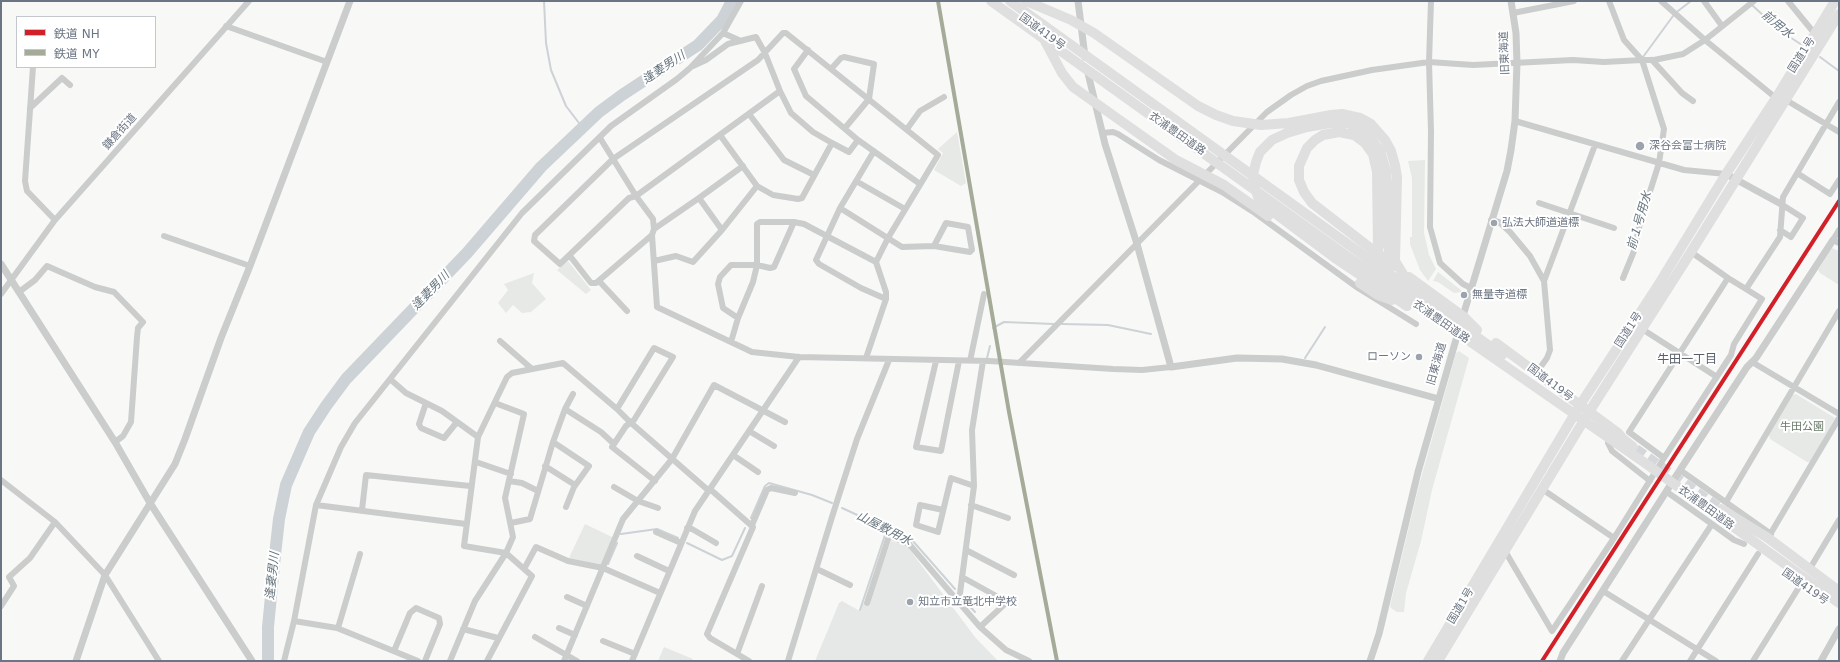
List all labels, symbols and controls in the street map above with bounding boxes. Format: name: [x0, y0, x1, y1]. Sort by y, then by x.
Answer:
water label: 前用水: [1758, 8, 1796, 42]
street label: 国道419号: [1016, 11, 1068, 53]
legend: [16, 16, 156, 68]
text: 鉄道 NH: [54, 27, 100, 41]
street label: 旧東海道: [1498, 31, 1512, 75]
street label: 国道1号: [1786, 35, 1818, 75]
text: 鉄道 MY: [54, 47, 100, 61]
water label: 逢妻男川: [640, 49, 688, 87]
street label: 衣浦豊田道路: [1146, 110, 1208, 158]
street label: 鎌倉街道: [100, 111, 140, 153]
place label: 深谷会富士病院: [1649, 139, 1726, 153]
marker: 深谷会富士病院: [1634, 140, 1646, 152]
water label: 前１号用水: [1625, 190, 1655, 252]
place label: 弘法大師道道標: [1502, 216, 1579, 230]
marker: 弘法大師道道標: [1489, 218, 1499, 228]
water label: 逢妻男川: [409, 269, 453, 313]
place label: 無量寺道標: [1472, 288, 1527, 302]
marker: 無量寺道標: [1459, 290, 1469, 300]
street label: 衣浦豊田道路: [1410, 298, 1472, 346]
street label: 国道1号: [1613, 310, 1645, 350]
street label: 旧東海道: [1425, 341, 1449, 387]
place label: ローソン: [1367, 350, 1411, 364]
marker: ローソン: [1414, 352, 1424, 362]
district label: 牛田一丁目: [1657, 353, 1717, 367]
street label: 国道419号: [1524, 361, 1576, 405]
park label: 牛田公園: [1780, 420, 1824, 434]
street label: 衣浦豊田道路: [1675, 483, 1737, 533]
water label: 山屋敷用水: [854, 509, 914, 549]
water label: 逢妻男川: [263, 551, 283, 601]
street label: 国道419号: [1779, 566, 1831, 608]
street label: 国道1号: [1445, 585, 1477, 627]
place label: 知立市立竜北中学校: [918, 595, 1017, 609]
marker: 知立市立竜北中学校: [905, 597, 915, 607]

